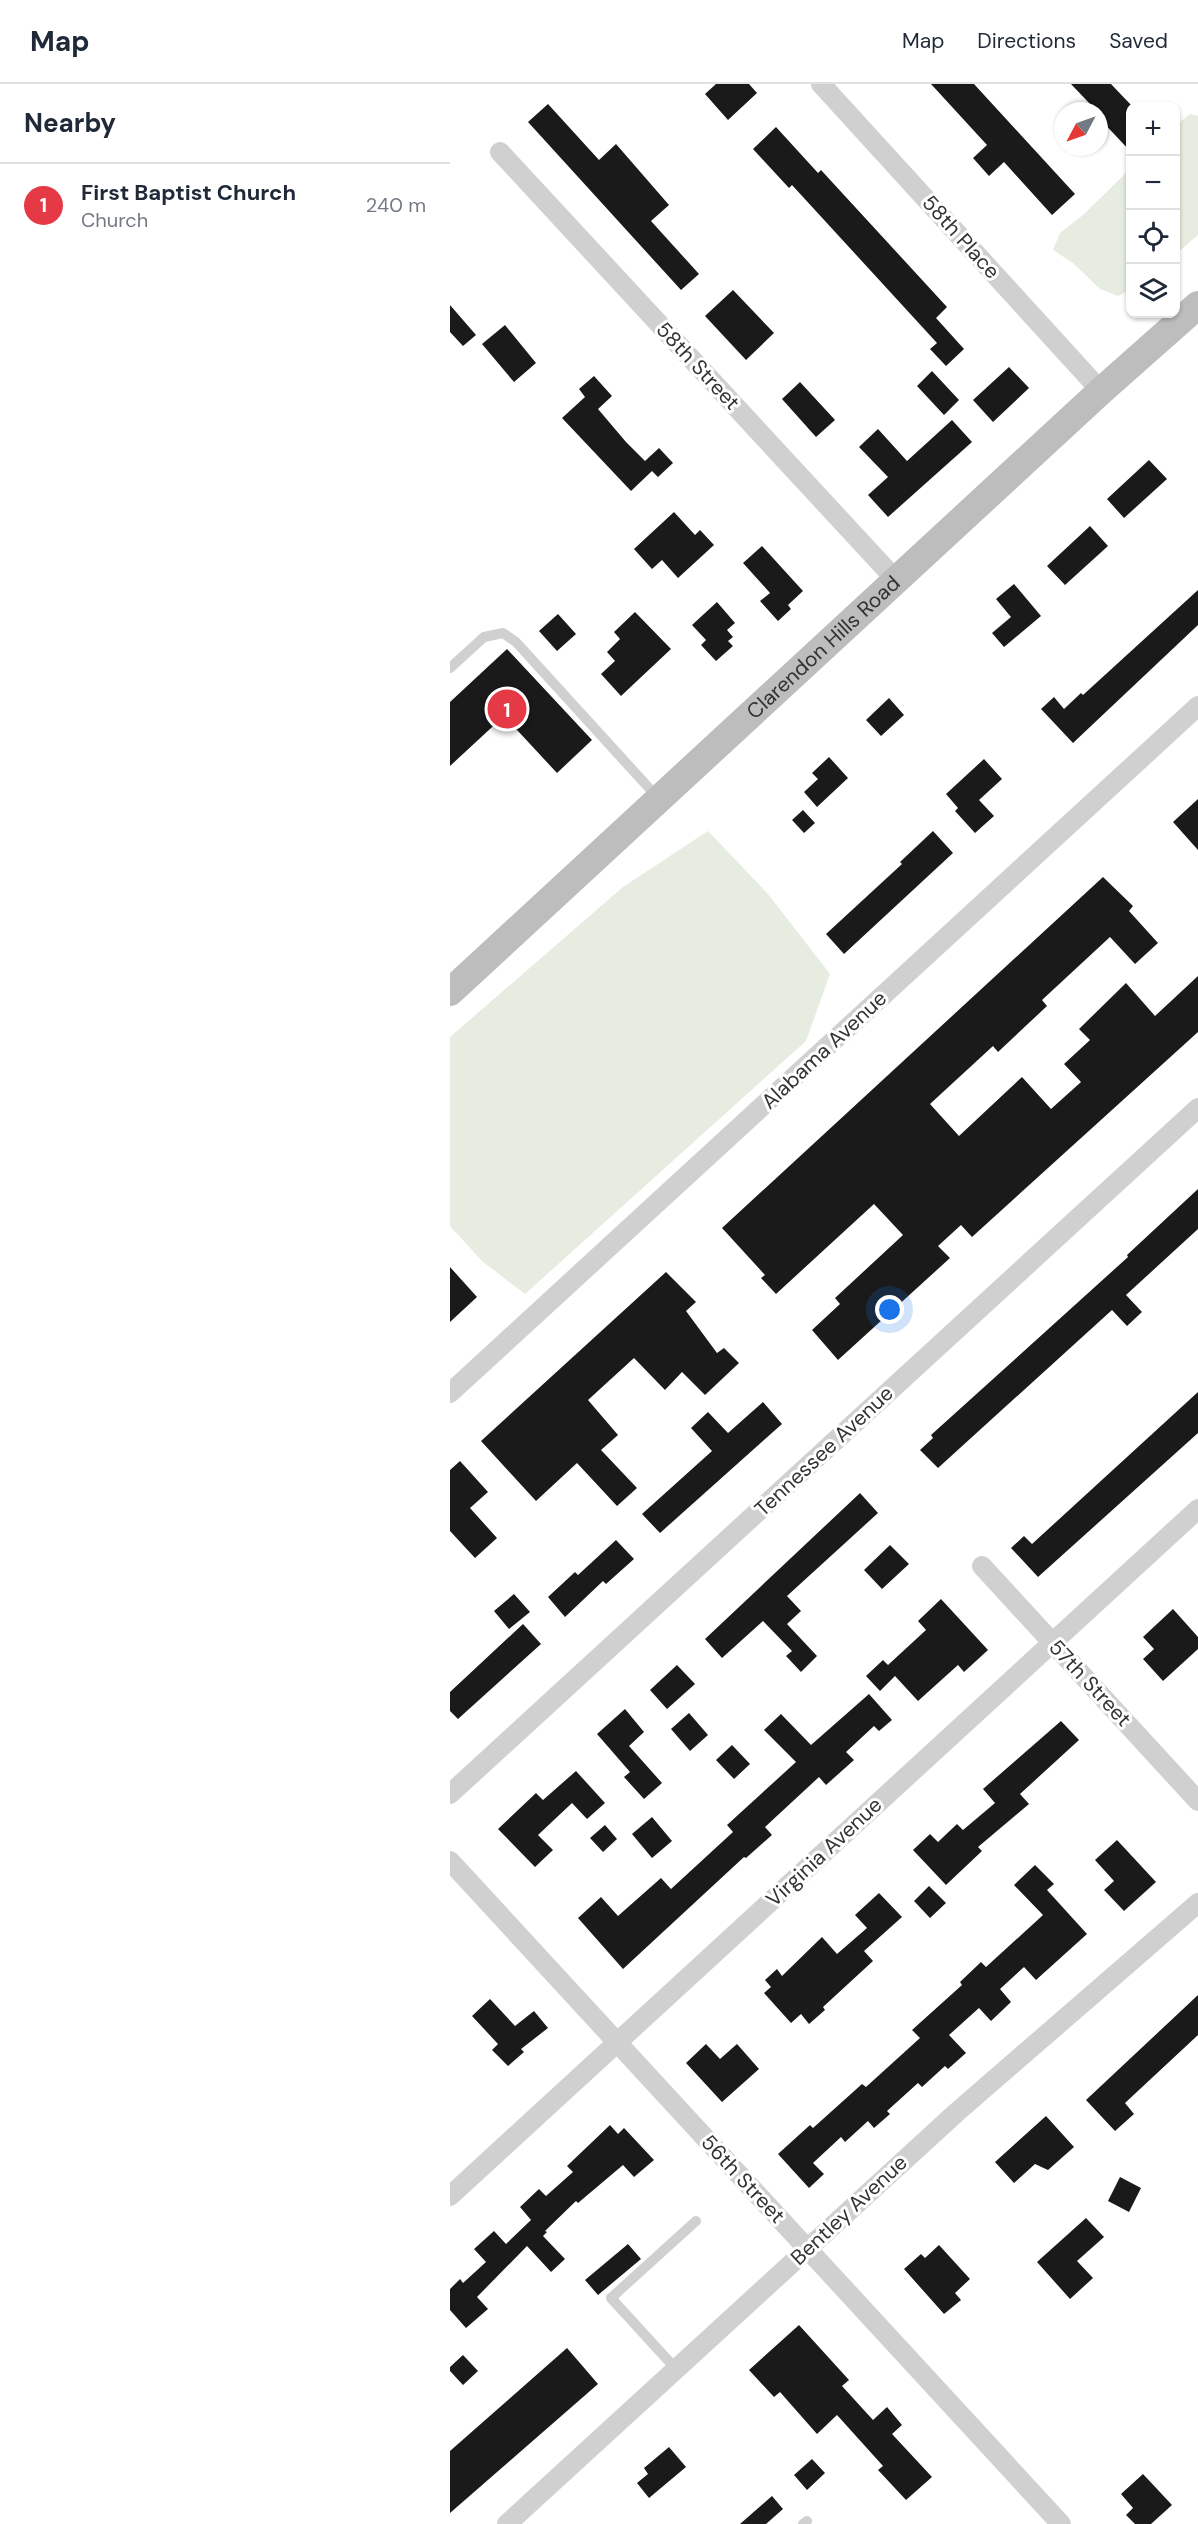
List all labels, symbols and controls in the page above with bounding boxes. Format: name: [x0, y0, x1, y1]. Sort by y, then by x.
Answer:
text: Map: [30, 23, 90, 60]
text: Map: [902, 27, 944, 55]
text: Directions: [977, 27, 1076, 55]
text: Saved: [1109, 27, 1168, 55]
north arrow: [1054, 102, 1108, 156]
map controls: [1126, 102, 1180, 318]
button: +: [1126, 102, 1180, 156]
text: Nearby: [24, 106, 116, 140]
button: −: [1126, 156, 1180, 210]
text: First Baptist Church: [81, 178, 296, 207]
street label: 58th Place: [916, 189, 1006, 285]
text: 1: [40, 192, 47, 218]
text: 240 m: [366, 192, 426, 218]
text: Church: [81, 207, 148, 233]
button: locate: [1126, 210, 1180, 264]
button: layers: [1126, 264, 1180, 318]
street label: 58th Street: [650, 316, 746, 416]
street label: Clarendon Hills Road: [740, 569, 906, 725]
pin: 1: [488, 686, 526, 732]
street label: Alabama Avenue: [755, 985, 893, 1115]
your location: [875, 1295, 904, 1324]
street label: Tennessee Avenue: [749, 1379, 899, 1523]
street label: 57th Street: [1043, 1634, 1137, 1732]
street label: Virginia Avenue: [760, 1791, 888, 1913]
street label: 56th Street: [695, 2129, 791, 2229]
street label: Bentley Avenue: [785, 2149, 913, 2271]

